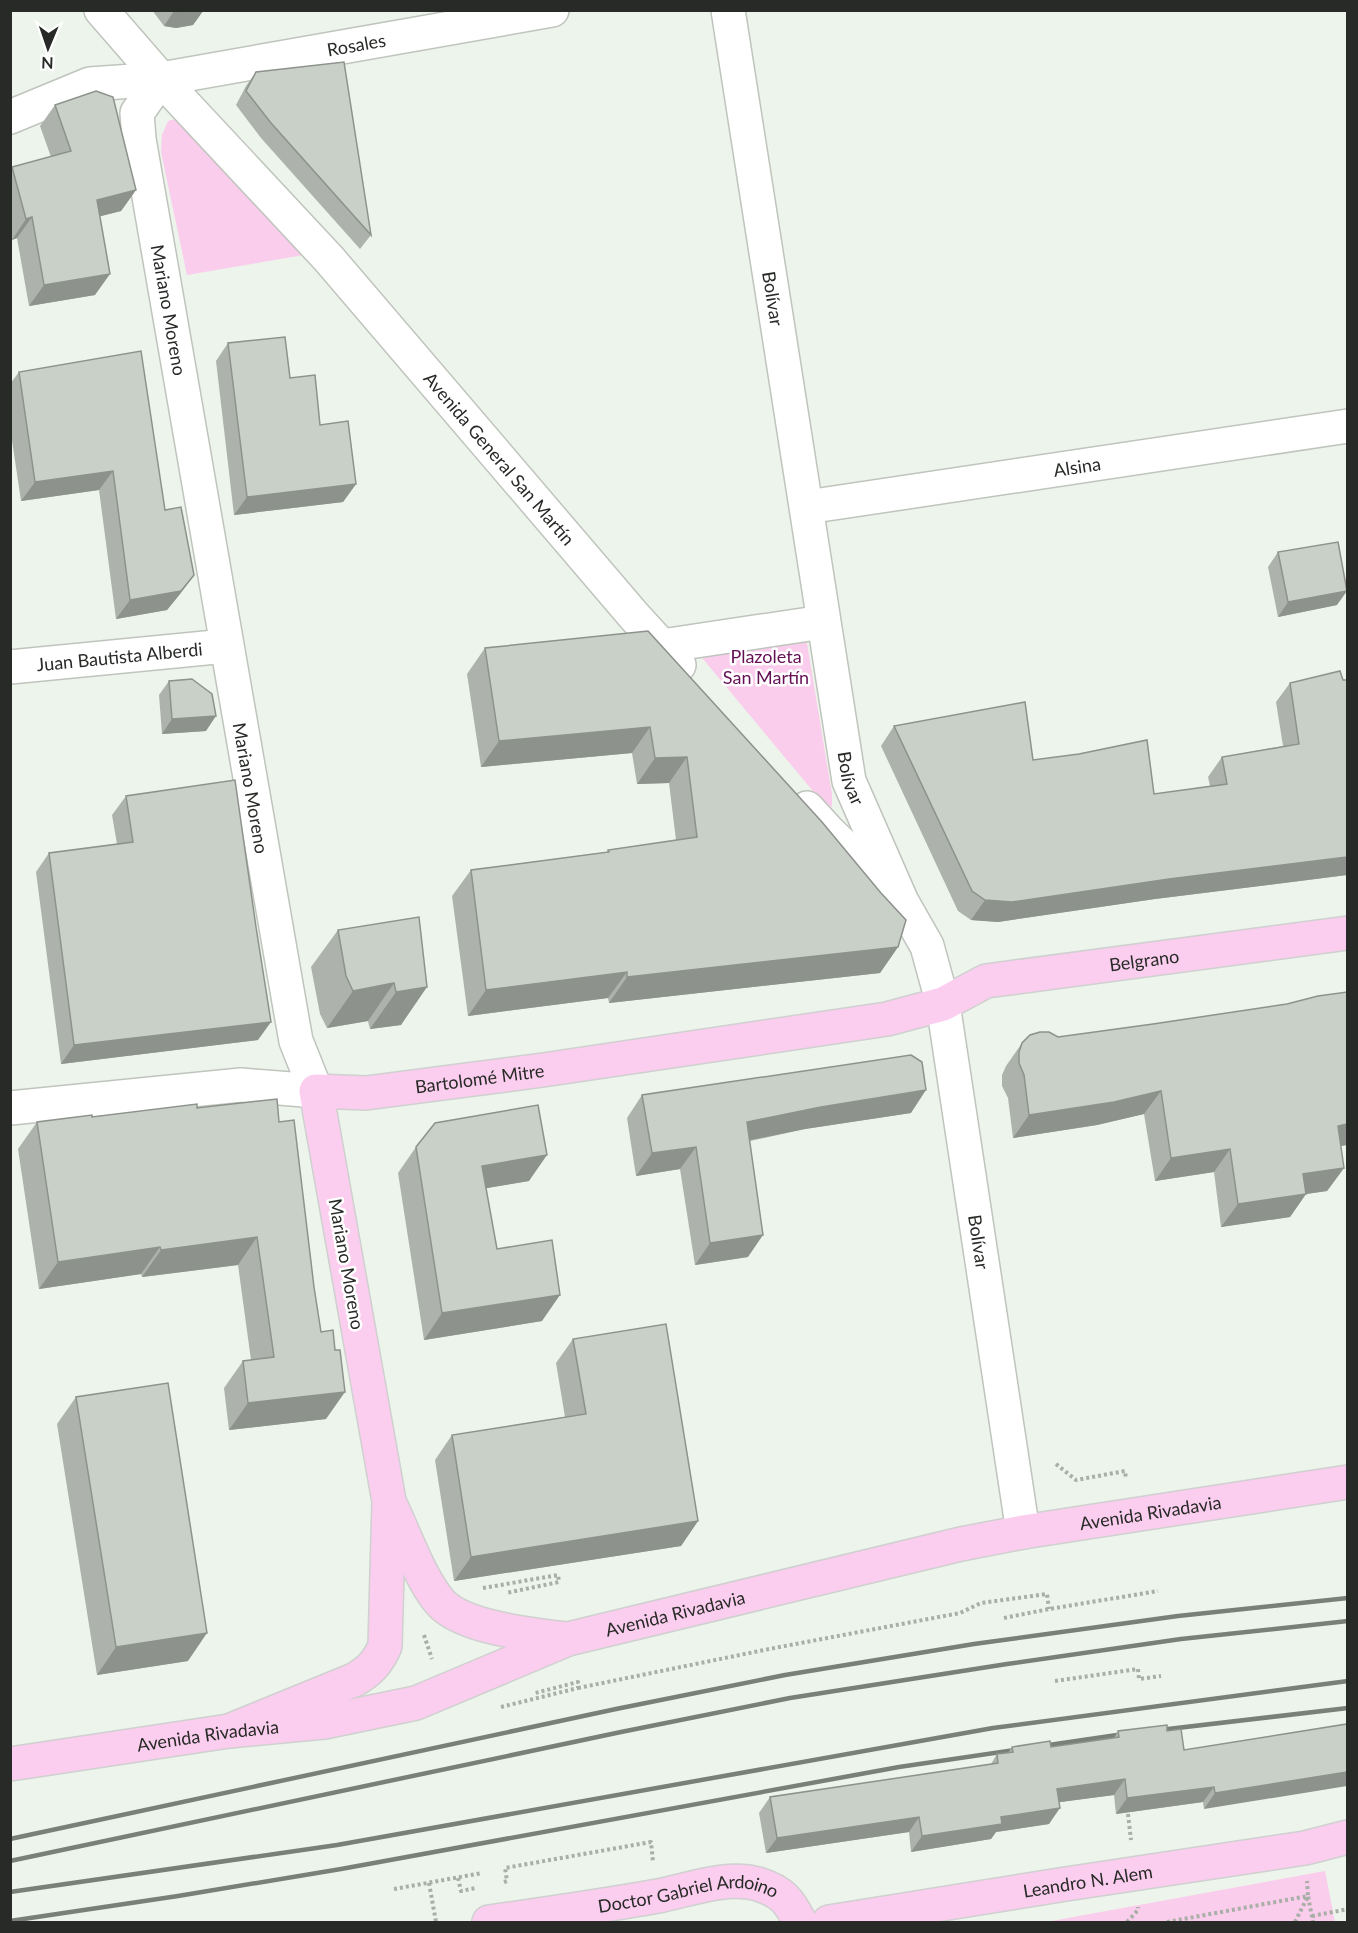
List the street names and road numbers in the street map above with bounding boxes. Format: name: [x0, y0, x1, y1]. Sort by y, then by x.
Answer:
street label: Rosales: [325, 29, 388, 61]
street label: Mariano Moreno: [147, 243, 191, 377]
street label: Bolívar: [758, 270, 788, 328]
street label: Avenida General San Martín: [419, 367, 580, 549]
street label: Alsina: [1052, 452, 1102, 481]
street label: Juan Bautista Alberdi: [36, 637, 203, 675]
street label: Mariano Moreno: [229, 721, 273, 855]
street label: Bolívar: [833, 750, 869, 809]
street label: Belgrano: [1108, 945, 1180, 976]
street label: Bartolomé Mitre: [414, 1059, 545, 1098]
street label: Mariano Moreno: [325, 1197, 369, 1331]
street label: Bolívar: [964, 1213, 994, 1271]
street label: Avenida Rivadavia: [1078, 1491, 1223, 1534]
street label: Avenida Rivadavia: [603, 1586, 747, 1641]
street label: Avenida Rivadavia: [135, 1715, 280, 1756]
street label: Leandro N. Alem: [1021, 1860, 1154, 1902]
street label: Doctor Gabriel Ardoino: [596, 1870, 783, 1917]

